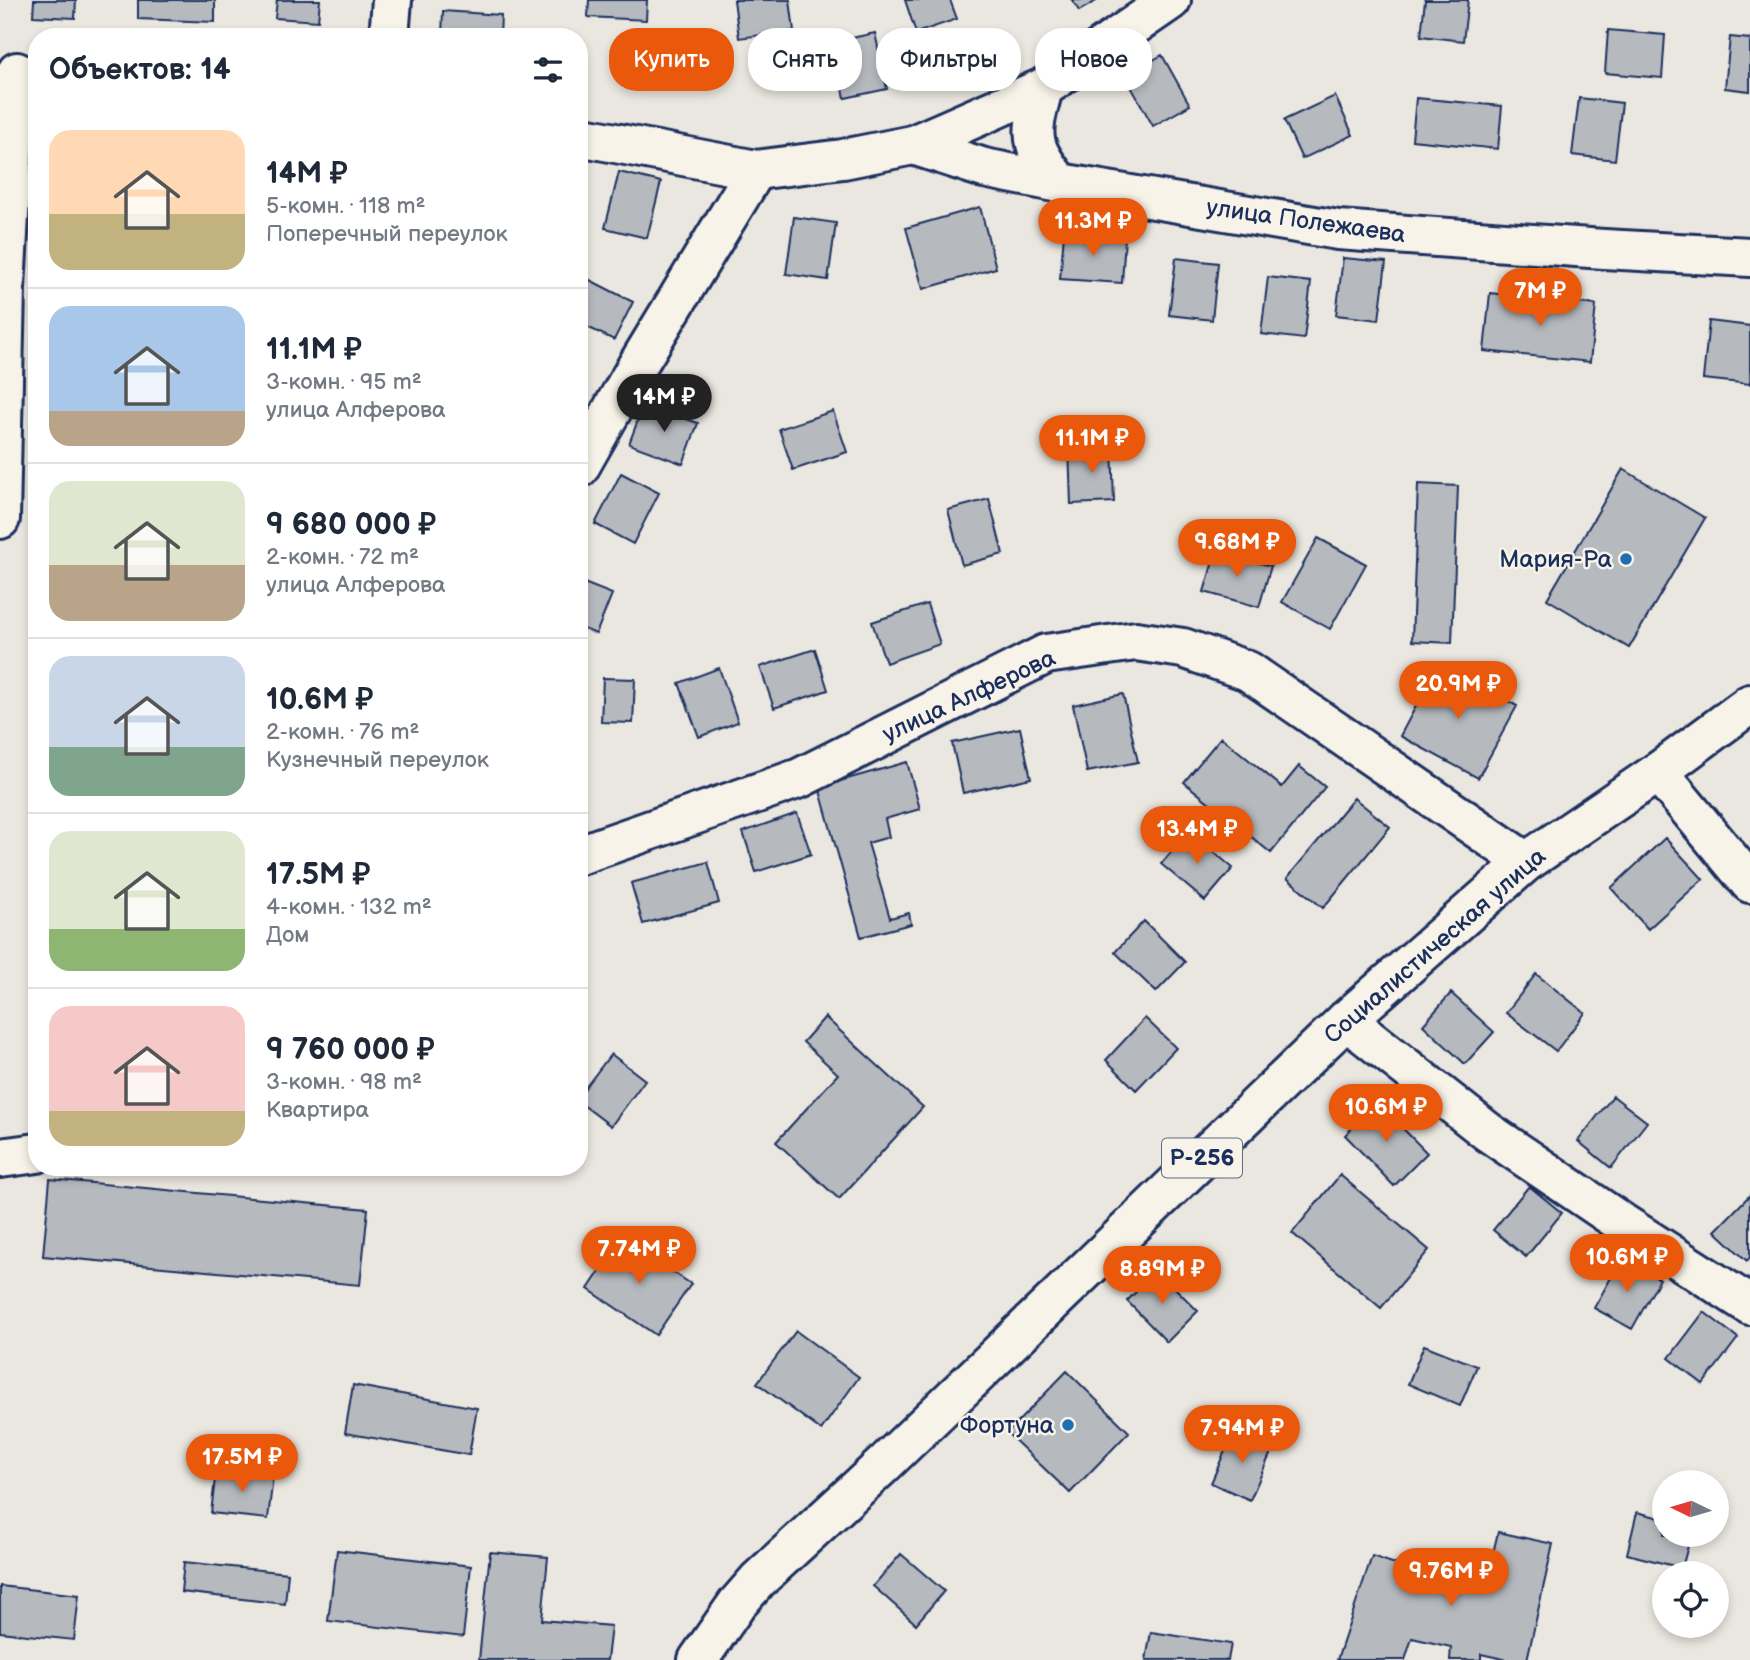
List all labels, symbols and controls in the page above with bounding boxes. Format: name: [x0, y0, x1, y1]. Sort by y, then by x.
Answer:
chip: Купить: [609, 28, 734, 91]
chip: Снять: [748, 28, 862, 91]
chip: Фильтры: [876, 28, 1021, 91]
chip: Новое: [1035, 28, 1152, 91]
icon: filters: [529, 51, 567, 89]
text: Объектов: 14: [49, 52, 231, 88]
text: 14M ₽: [266, 156, 348, 192]
icon: home: [105, 158, 189, 242]
text: 5-комн. · 118 m²: [266, 192, 425, 220]
street label: улица Полежаева: [1205, 193, 1407, 249]
pin: 11.3M ₽: [1028, 198, 1158, 258]
text: 11.3M ₽: [1054, 207, 1132, 235]
text: Поперечный переулок: [266, 220, 508, 248]
pin: 7M ₽: [1499, 268, 1581, 328]
text: 7M ₽: [1514, 277, 1566, 305]
text: 11.1M ₽: [266, 332, 362, 368]
icon: home: [105, 334, 189, 418]
text: 3-комн. · 95 m²: [266, 368, 422, 396]
pin: 14M ₽: [615, 374, 713, 434]
text: 14M ₽: [633, 383, 695, 411]
text: улица Алферова: [266, 396, 446, 424]
pin: 11.1M ₽: [1027, 416, 1157, 475]
text: 11.1M ₽: [1055, 424, 1129, 452]
text: 9 680 000 ₽: [266, 507, 436, 543]
icon: home: [105, 509, 189, 593]
pin: 9.68M ₽: [1172, 520, 1302, 579]
text: 9.68M ₽: [1194, 528, 1280, 556]
text: 2-комн. · 72 m²: [266, 543, 419, 571]
place label: Мария-Ра: [1499, 545, 1612, 574]
marker: Мария-Ра: [1618, 551, 1634, 567]
text: улица Алферова: [266, 571, 446, 599]
street label: улица Алферова: [878, 643, 1060, 749]
pin: 20.9M ₽: [1393, 662, 1523, 721]
text: 20.9M ₽: [1415, 670, 1501, 698]
text: 10.6M ₽: [266, 682, 374, 718]
icon: home: [105, 684, 189, 768]
text: 2-комн. · 76 m²: [266, 718, 419, 746]
text: Кузнечный переулок: [266, 746, 489, 774]
pin: 13.4M ₽: [1132, 806, 1262, 866]
text: 13.4M ₽: [1156, 815, 1238, 843]
street label: Социалистическая улица: [1318, 842, 1552, 1050]
text: 17.5M ₽: [266, 857, 371, 893]
icon: home: [105, 859, 189, 943]
text: 4-комн. · 132 m²: [266, 893, 432, 921]
text: Дом: [266, 921, 309, 949]
text: 9 760 000 ₽: [266, 1032, 435, 1068]
icon: home: [105, 1034, 189, 1118]
text: 3-комн. · 98 m²: [266, 1068, 422, 1096]
pin: 10.6M ₽: [1321, 1084, 1451, 1144]
text: 10.6M ₽: [1345, 1093, 1427, 1121]
text: Квартира: [266, 1096, 369, 1124]
road number: Р-256: [1162, 1138, 1242, 1177]
pin: 7.74M ₽: [574, 1226, 704, 1286]
pin: 10.6M ₽: [1562, 1234, 1692, 1294]
text: 7.74M ₽: [597, 1235, 681, 1263]
text: 10.6M ₽: [1586, 1243, 1668, 1271]
pin: 8.89M ₽: [1097, 1246, 1227, 1306]
text: 8.89M ₽: [1119, 1255, 1205, 1283]
pin: 7.94M ₽: [1177, 1406, 1307, 1465]
place label: Фортуна: [960, 1411, 1054, 1440]
text: 7.94M ₽: [1200, 1414, 1284, 1442]
marker: Фортуна: [1060, 1417, 1076, 1433]
pin: 17.5M ₽: [177, 1434, 307, 1494]
text: 17.5M ₽: [202, 1443, 282, 1471]
north arrow: [1652, 1470, 1729, 1547]
map controls: [1652, 1470, 1729, 1638]
pin: 9.76M ₽: [1386, 1548, 1516, 1608]
text: 9.76M ₽: [1409, 1557, 1493, 1585]
button: locate: [1652, 1561, 1729, 1638]

